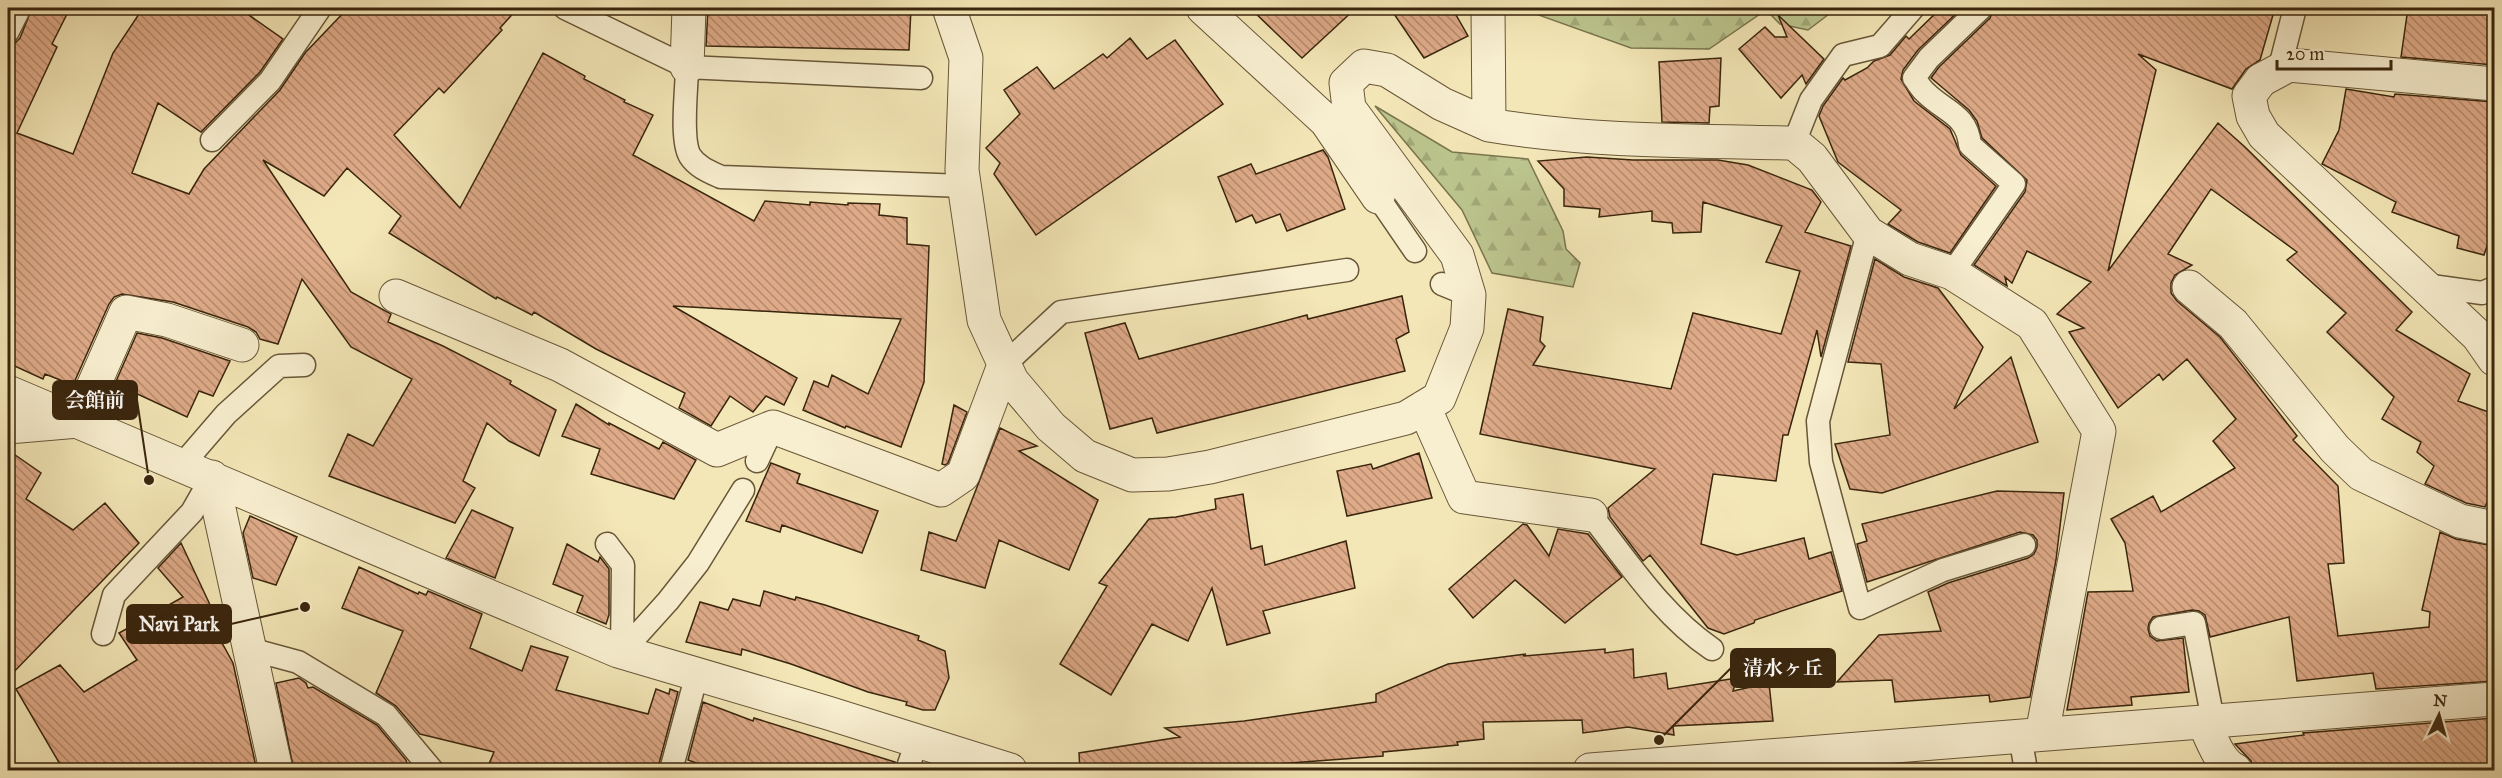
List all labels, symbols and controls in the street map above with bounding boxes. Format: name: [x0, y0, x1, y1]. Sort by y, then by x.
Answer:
scale bar: [2277, 33, 2391, 71]
text: 20 m: [2286, 43, 2324, 65]
callout: 会館前: [53, 381, 137, 419]
text: 会館前: [65, 388, 125, 412]
callout: Navi Park: [127, 605, 231, 643]
text: Navi Park: [139, 612, 220, 636]
callout: 清水ヶ丘: [1731, 649, 1835, 687]
text: 清水ヶ丘: [1743, 656, 1823, 680]
north arrow: [2409, 685, 2469, 745]
text: N: [2433, 690, 2448, 711]

